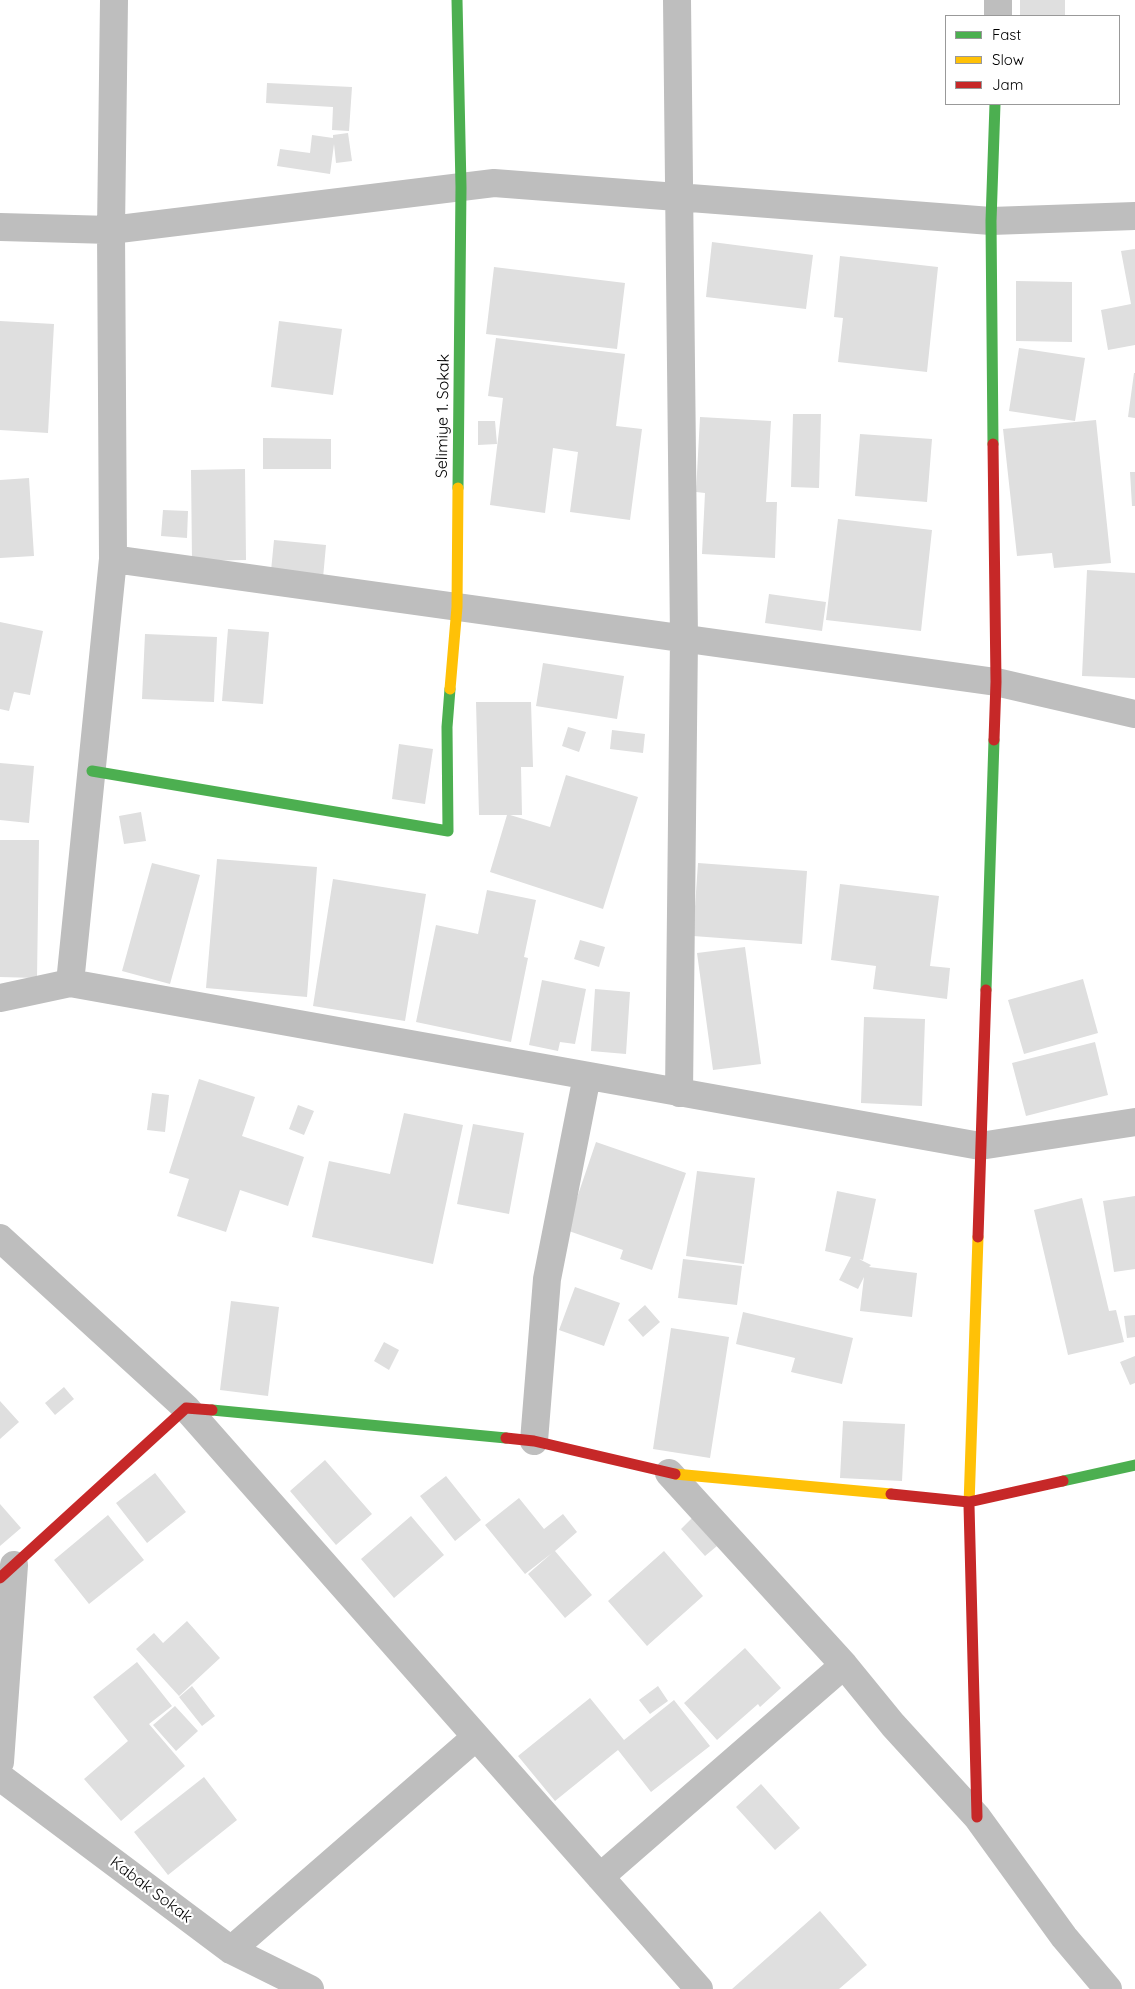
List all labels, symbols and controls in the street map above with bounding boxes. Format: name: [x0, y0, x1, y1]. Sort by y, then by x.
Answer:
legend: [945, 15, 1120, 105]
text: Fast: [992, 25, 1021, 44]
text: Slow: [992, 50, 1024, 69]
text: Jam: [992, 75, 1023, 94]
street label: Selimiye 1. Sokak: [432, 354, 454, 478]
street label: Kabak Sokak: [106, 1853, 196, 1927]

